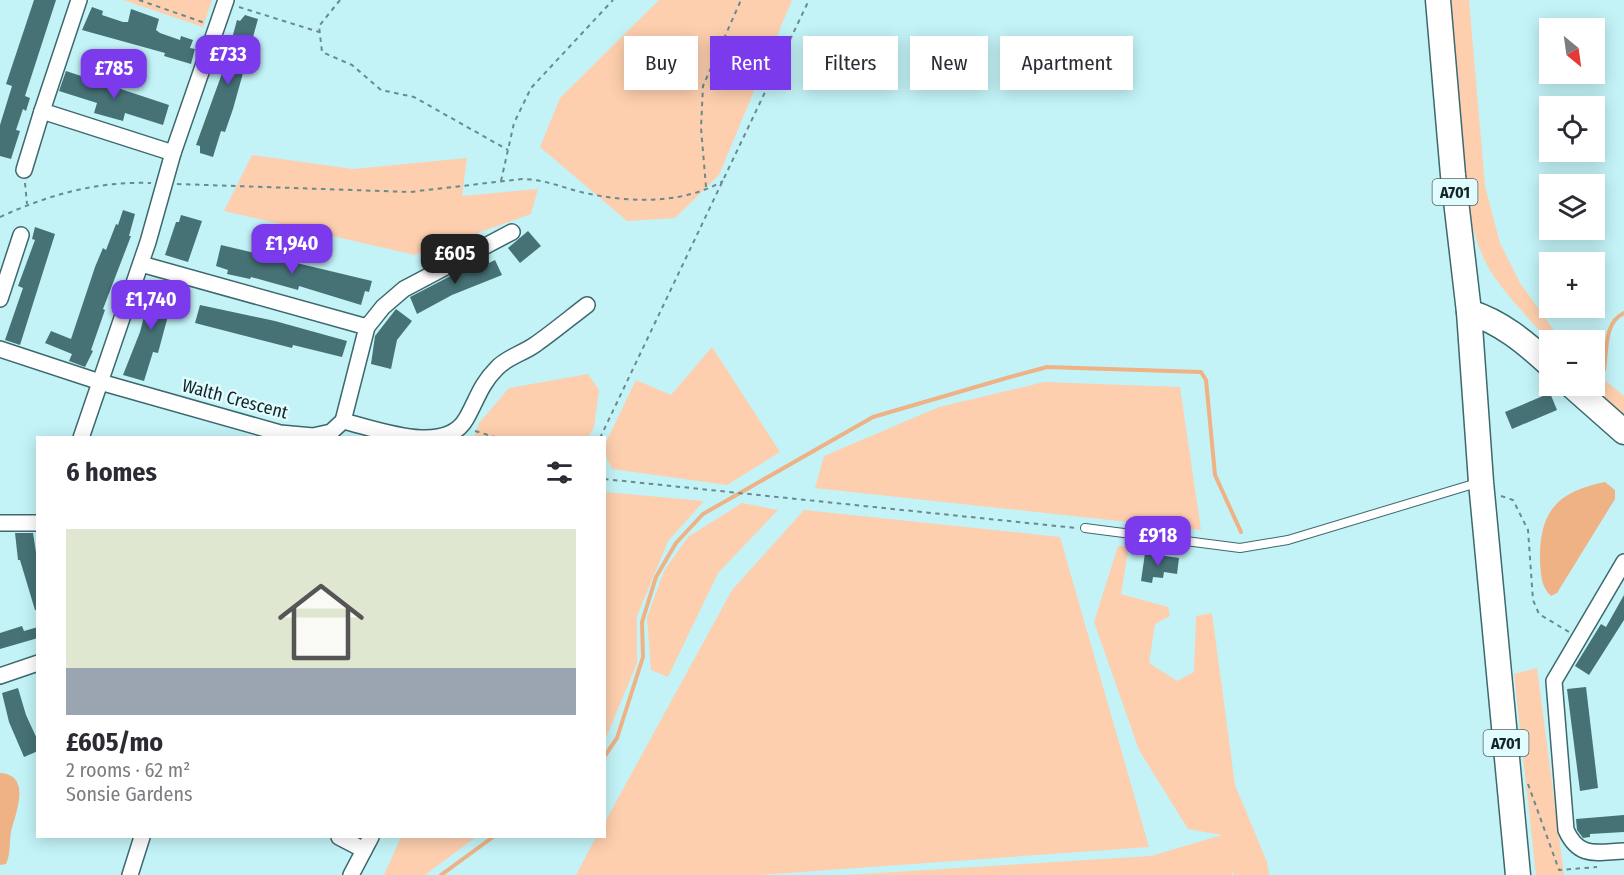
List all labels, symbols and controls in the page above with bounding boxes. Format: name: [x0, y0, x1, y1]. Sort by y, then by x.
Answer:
north arrow: [1539, 18, 1605, 84]
map controls: [1539, 18, 1605, 396]
pin: £733: [192, 35, 264, 86]
chip: Buy: [624, 36, 698, 90]
chip: Rent: [710, 36, 791, 90]
chip: Filters: [803, 36, 898, 90]
chip: New: [910, 36, 988, 90]
chip: Apartment: [1000, 36, 1133, 90]
text: £733: [209, 42, 247, 66]
pin: £785: [78, 49, 150, 100]
text: £785: [95, 56, 133, 80]
button: locate: [1539, 96, 1605, 162]
button: layers: [1539, 174, 1605, 240]
road number: A701: [1432, 179, 1478, 205]
pin: £1,940: [243, 224, 341, 275]
text: £1,940: [265, 231, 319, 255]
pin: £605: [419, 234, 491, 285]
text: £605: [435, 241, 475, 265]
button: +: [1539, 252, 1605, 318]
pin: £1,740: [102, 280, 200, 331]
text: £1,740: [125, 287, 177, 311]
button: −: [1539, 330, 1605, 396]
street label: Walth Crescent: [180, 374, 290, 424]
icon: filters: [543, 456, 576, 489]
text: 6 homes: [66, 457, 157, 488]
pin: £918: [1122, 516, 1194, 567]
text: £918: [1139, 523, 1177, 547]
icon: home: [267, 568, 375, 676]
text: £605/mo: [66, 727, 163, 758]
road number: A701: [1484, 730, 1528, 756]
text: 2 rooms · 62 m²: [66, 758, 190, 782]
text: Sonsie Gardens: [66, 782, 193, 806]

